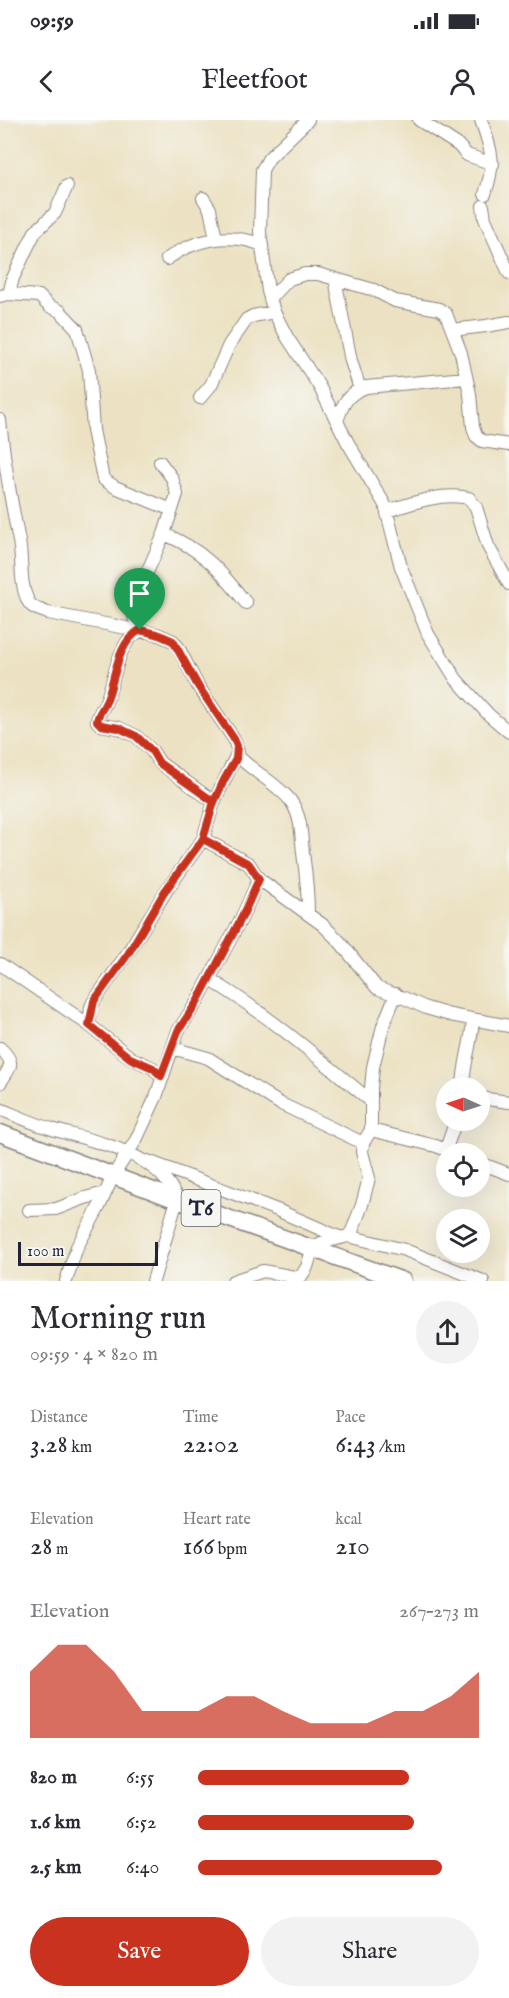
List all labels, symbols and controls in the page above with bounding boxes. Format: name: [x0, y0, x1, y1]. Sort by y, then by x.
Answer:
text: 09:59: [30, 7, 74, 35]
text: Fleetfoot: [201, 64, 308, 98]
icon: back: [30, 65, 63, 98]
icon: person: [446, 65, 479, 98]
pin: [114, 568, 165, 630]
icon: arrive: [123, 577, 156, 610]
north arrow: [436, 1077, 490, 1131]
map controls: [436, 1077, 490, 1263]
button: locate: [436, 1143, 490, 1197]
road number: T6: [182, 1190, 220, 1226]
button: layers: [436, 1209, 490, 1263]
scale bar: [18, 1239, 158, 1266]
text: 100 m: [27, 1242, 64, 1262]
text: Morning run: [30, 1298, 206, 1340]
button: share: [416, 1301, 479, 1364]
text: 09:59 · 4 × 820 m: [30, 1342, 158, 1367]
text: Distance: [30, 1408, 88, 1428]
text: Time: [183, 1408, 218, 1428]
text: Pace: [335, 1408, 366, 1428]
text: 3.28: [30, 1428, 68, 1461]
text: 22:02: [183, 1428, 239, 1461]
text: 6:43: [335, 1428, 376, 1461]
text: km: [68, 1438, 92, 1458]
text: /km: [376, 1438, 406, 1458]
text: Elevation: [30, 1510, 93, 1530]
text: Heart rate: [183, 1510, 251, 1530]
text: kcal: [335, 1510, 362, 1530]
text: 28: [30, 1530, 52, 1563]
text: 166: [183, 1530, 214, 1563]
text: 210: [335, 1530, 370, 1563]
text: m: [52, 1540, 68, 1560]
text: bpm: [214, 1540, 247, 1560]
text: Elevation: [30, 1599, 109, 1624]
text: 267–273 m: [399, 1599, 479, 1624]
text: 820 m: [30, 1765, 77, 1790]
text: 6:55: [126, 1765, 154, 1790]
text: 1.6 km: [30, 1810, 81, 1835]
text: 6:52: [126, 1810, 156, 1835]
text: 2.5 km: [30, 1855, 81, 1880]
text: 6:40: [126, 1855, 159, 1880]
button: Save: [30, 1917, 249, 1986]
button: Share: [261, 1917, 479, 1986]

